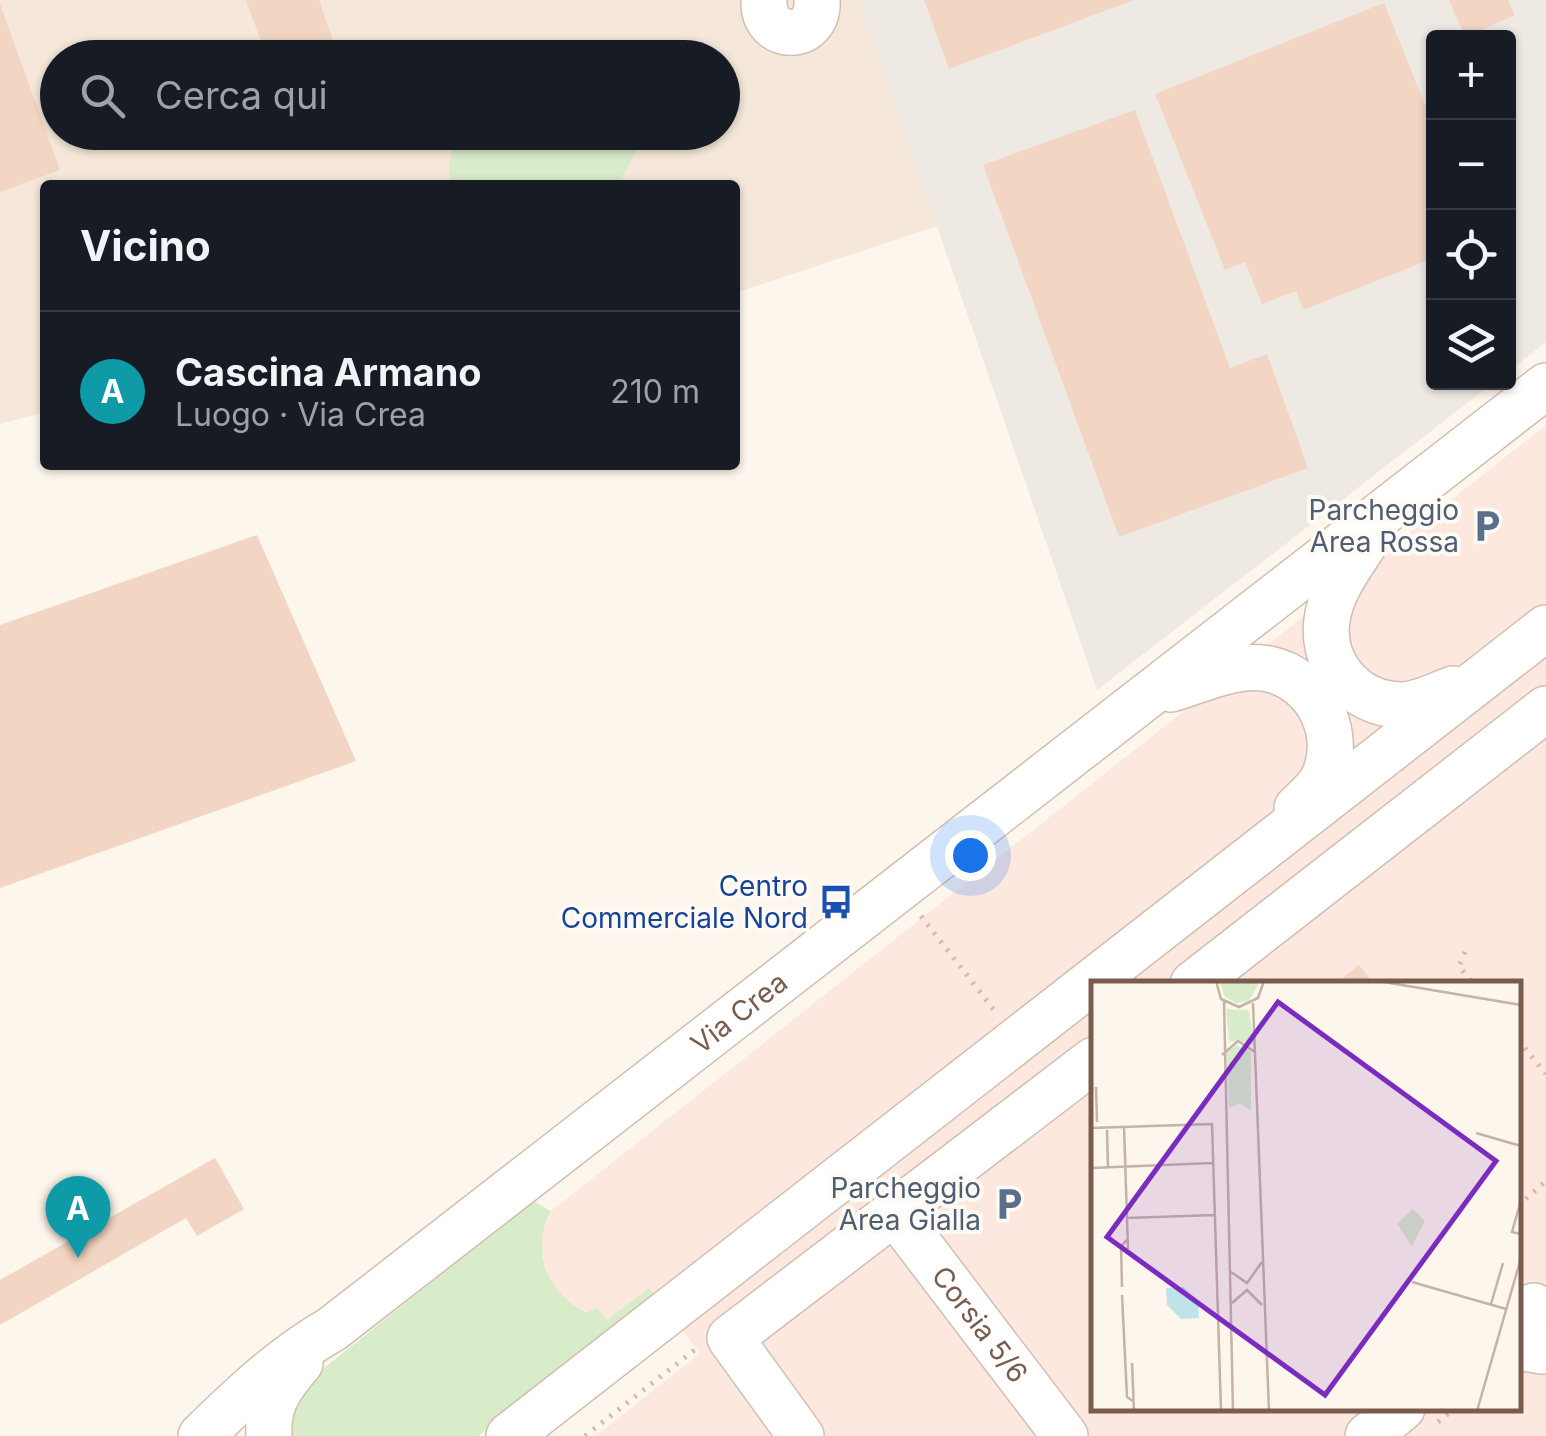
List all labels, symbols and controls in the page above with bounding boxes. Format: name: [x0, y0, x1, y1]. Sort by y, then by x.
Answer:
map controls: [1426, 30, 1516, 390]
button: +: [1426, 30, 1516, 120]
search box: [40, 40, 740, 150]
icon: search: [75, 68, 130, 123]
text: Cerca qui: [155, 72, 328, 118]
button: −: [1426, 120, 1516, 210]
button: locate: [1426, 210, 1516, 300]
text: Vicino: [80, 220, 211, 271]
button: layers: [1426, 300, 1516, 390]
text: Cascina Armano: [175, 349, 482, 395]
text: A: [101, 372, 124, 411]
text: 210 m: [610, 372, 700, 411]
text: Luogo · Via Crea: [175, 395, 426, 434]
place label: Parcheggio Area Rossa: [1309, 493, 1459, 559]
parking icon: Parcheggio Area Rossa: [1468, 507, 1506, 545]
your location: [945, 830, 996, 881]
place label: Centro Commerciale Nord: [561, 869, 808, 935]
bus stop icon: Centro Commerciale Nord: [817, 883, 855, 921]
street label: Via Crea: [684, 965, 794, 1061]
inset map: [1091, 981, 1521, 1411]
place label: Parcheggio Area Gialla: [831, 1171, 981, 1237]
pin: A: [46, 1176, 110, 1258]
parking icon: Parcheggio Area Gialla: [990, 1185, 1028, 1223]
street label: Corsia 5/6: [925, 1259, 1035, 1389]

